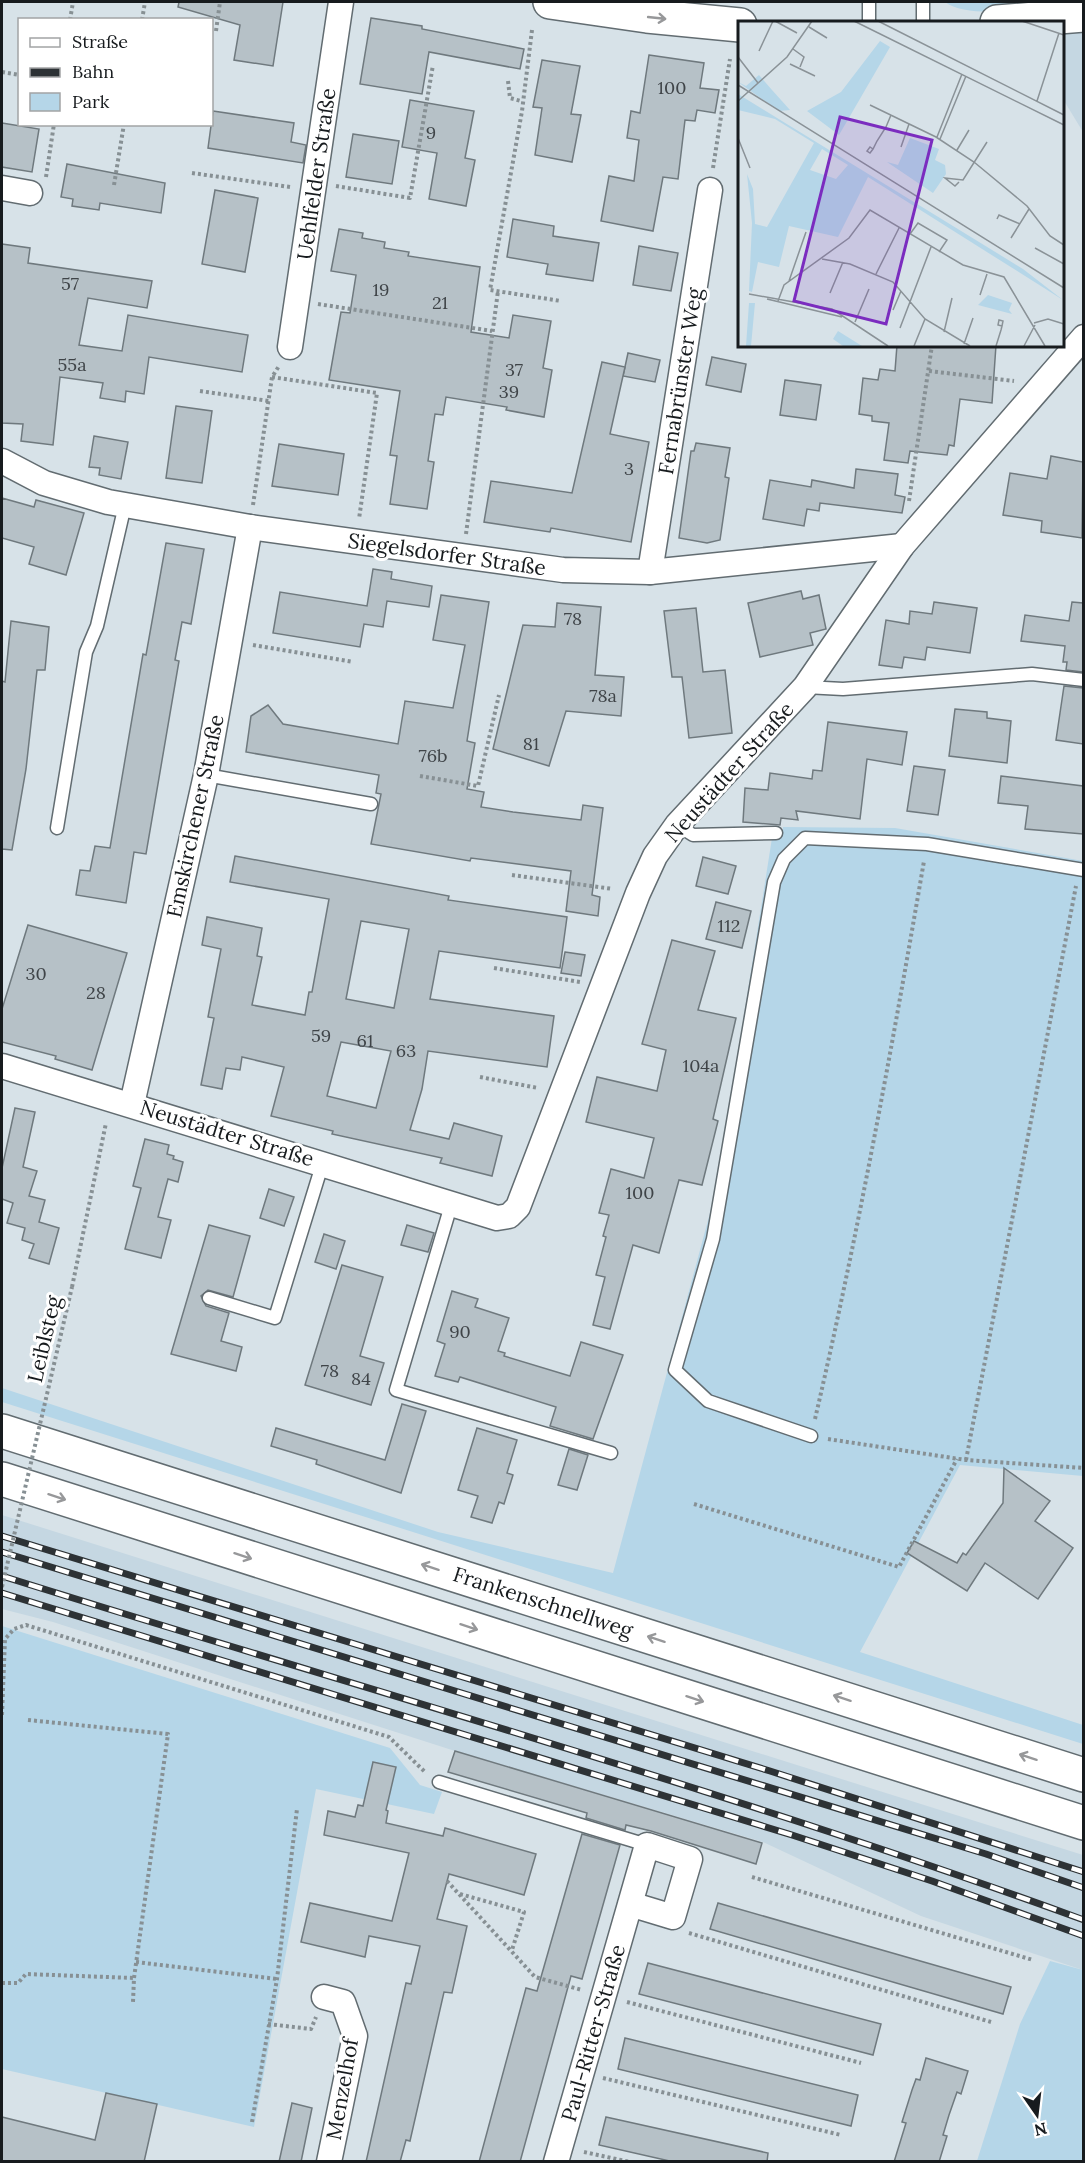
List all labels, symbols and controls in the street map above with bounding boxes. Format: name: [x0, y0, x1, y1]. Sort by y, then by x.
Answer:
one-way arrow: [646, 12, 666, 23]
legend: [18, 18, 213, 126]
inset map: [738, 21, 1064, 346]
text: Straße: [72, 30, 128, 53]
text: Bahn: [72, 60, 114, 83]
house number: 100: [658, 76, 686, 99]
street label: Uehlfelder Straße: [291, 86, 341, 262]
text: Park: [72, 90, 110, 113]
house number: 9: [426, 121, 436, 144]
house number: 57: [61, 272, 79, 295]
house number: 19: [373, 278, 389, 301]
street label: Fernabrünster Weg: [652, 285, 708, 476]
house number: 21: [432, 291, 448, 314]
house number: 55a: [58, 353, 86, 376]
house number: 37: [505, 358, 523, 381]
house number: 39: [499, 380, 519, 403]
house number: 3: [624, 457, 634, 480]
street label: Siegelsdorfer Straße: [346, 527, 548, 581]
house number: 78: [564, 607, 582, 630]
house number: 78a: [589, 684, 617, 707]
street label: Neustädter Straße: [659, 696, 799, 848]
street label: Emskirchener Straße: [160, 712, 230, 920]
house number: 81: [523, 732, 539, 755]
house number: 76b: [418, 744, 448, 767]
house number: 112: [718, 914, 740, 937]
house number: 30: [25, 962, 47, 985]
house number: 28: [86, 981, 106, 1004]
house number: 59: [311, 1024, 331, 1047]
house number: 61: [357, 1029, 373, 1052]
house number: 63: [396, 1039, 416, 1062]
house number: 104a: [683, 1054, 719, 1077]
street label: Neustädter Straße: [137, 1094, 317, 1172]
house number: 100: [626, 1181, 654, 1204]
street label: Leiblsteg: [21, 1293, 67, 1385]
house number: 90: [449, 1320, 471, 1343]
house number: 78: [321, 1359, 339, 1382]
house number: 84: [351, 1367, 371, 1390]
one-way arrow: [47, 1492, 66, 1503]
one-way arrow: [233, 1551, 252, 1562]
street label: Frankenschnellweg: [450, 1560, 637, 1644]
one-way arrow: [421, 1561, 440, 1572]
one-way arrow: [459, 1623, 478, 1634]
one-way arrow: [647, 1632, 666, 1643]
one-way arrow: [833, 1692, 852, 1703]
one-way arrow: [685, 1694, 704, 1705]
one-way arrow: [1019, 1751, 1038, 1762]
street label: Paul-Ritter-Straße: [555, 1941, 631, 2125]
street label: Menzelhof: [320, 2034, 365, 2142]
north arrow: [1007, 2085, 1067, 2145]
text: N: [1032, 2118, 1049, 2141]

